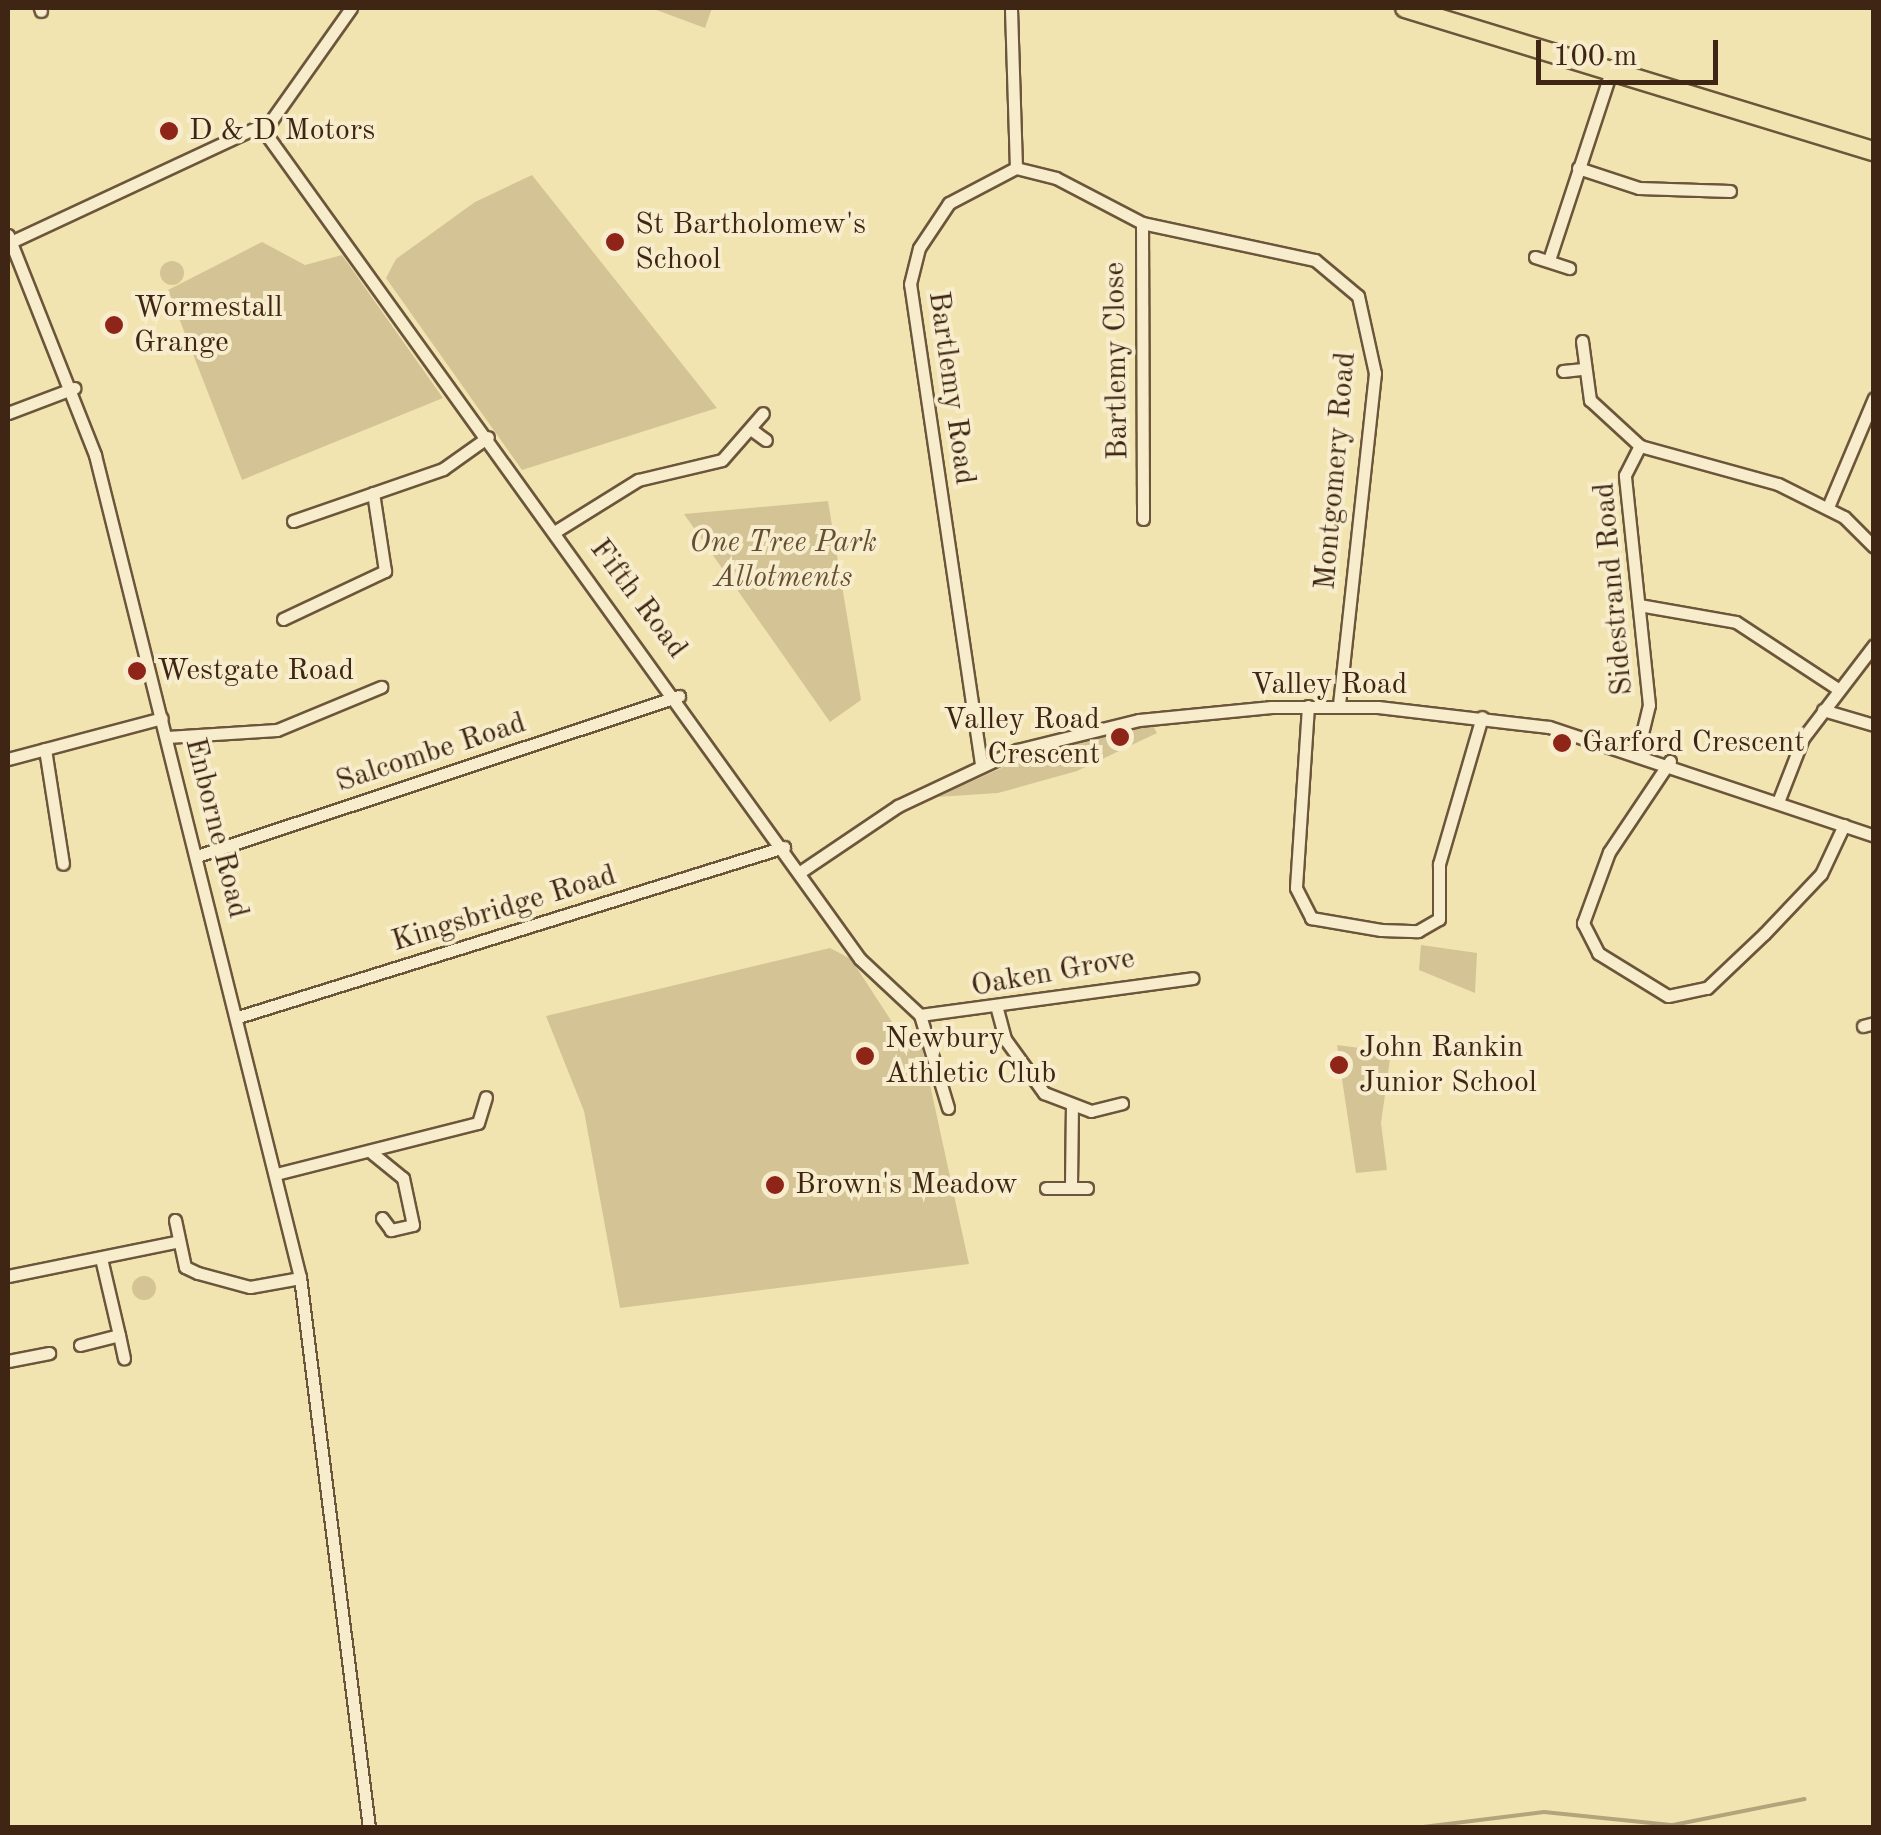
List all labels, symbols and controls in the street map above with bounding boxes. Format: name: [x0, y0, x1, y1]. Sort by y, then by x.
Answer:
scale bar: [1541, 20, 1724, 82]
text: 100 m: [1553, 42, 1637, 72]
place label: D & D Motors: [189, 113, 375, 149]
marker: D & D Motors: [158, 120, 180, 142]
place label: St Bartholomew's School: [635, 207, 866, 278]
marker: St Bartholomew's School: [604, 231, 626, 253]
street label: Bartlemy Close: [1097, 262, 1137, 460]
street label: Bartlemy Road: [920, 289, 982, 487]
place label: Wormestall Grange: [134, 290, 282, 360]
marker: Wormestall Grange: [103, 314, 125, 336]
street label: Montgomery Road: [1308, 350, 1364, 592]
street label: Sidestrand Road: [1587, 481, 1641, 697]
park label: One Tree Park Allotments: [689, 525, 877, 596]
street label: Fifth Road: [581, 532, 695, 666]
place label: Westgate Road: [157, 653, 354, 689]
marker: Westgate Road: [126, 660, 148, 682]
street label: Valley Road: [1251, 667, 1407, 703]
place label: Valley Road Crescent: [943, 702, 1100, 772]
street label: Salcombe Road: [331, 705, 531, 801]
place label: Garford Crescent: [1582, 725, 1805, 761]
marker: Valley Road Crescent: [1109, 726, 1131, 748]
marker: Garford Crescent: [1551, 732, 1573, 754]
street label: Enborne Road: [176, 734, 256, 922]
street label: Kingsbridge Road: [387, 858, 621, 960]
street label: Oaken Grove: [968, 941, 1138, 1005]
place label: Newbury Athletic Club: [885, 1021, 1056, 1092]
place label: John Rankin Junior School: [1359, 1030, 1537, 1100]
marker: Newbury Athletic Club: [854, 1045, 876, 1067]
marker: John Rankin Junior School: [1328, 1054, 1350, 1076]
place label: Brown's Meadow: [795, 1167, 1018, 1203]
marker: Brown's Meadow: [764, 1174, 786, 1196]

